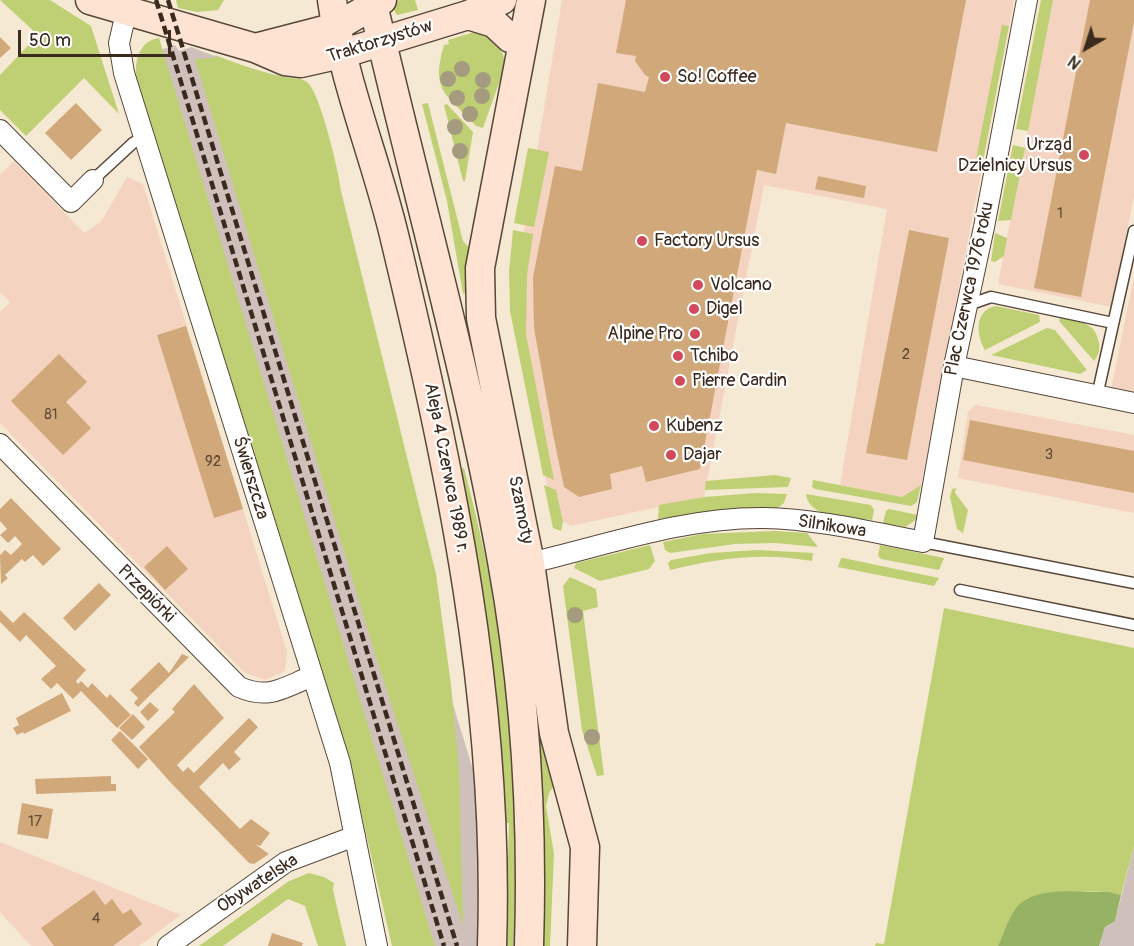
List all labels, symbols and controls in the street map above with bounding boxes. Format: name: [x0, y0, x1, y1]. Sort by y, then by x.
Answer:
street label: Traktorzystów: [325, 16, 435, 68]
scale bar: [21, 18, 174, 56]
north arrow: [1056, 18, 1116, 78]
text: 50 m: [29, 29, 71, 52]
text: N: [1064, 51, 1085, 73]
place label: So! Coffee: [677, 66, 757, 88]
marker: So! Coffee: [658, 70, 672, 84]
place label: Urząd Dzielnicy Ursus: [958, 134, 1072, 176]
marker: Urząd Dzielnicy Ursus: [1077, 148, 1091, 162]
street label: Plac Czerwca 1976 roku: [941, 200, 999, 378]
house number: 1: [1057, 205, 1063, 223]
place label: Factory Ursus: [654, 230, 759, 252]
marker: Factory Ursus: [635, 234, 649, 248]
place label: Volcano: [710, 274, 772, 296]
marker: Volcano: [691, 278, 705, 292]
place label: Digel: [706, 298, 743, 320]
marker: Digel: [687, 302, 701, 316]
place label: Alpine Pro: [607, 323, 683, 345]
marker: Alpine Pro: [688, 327, 702, 341]
place label: Tchibo: [690, 345, 738, 367]
house number: 2: [902, 346, 910, 364]
marker: Tchibo: [671, 349, 685, 363]
place label: Pierre Cardin: [692, 370, 787, 392]
marker: Pierre Cardin: [673, 374, 687, 388]
street label: Aleja 4 Czerwca 1989 r.: [419, 381, 473, 555]
house number: 81: [44, 406, 58, 424]
place label: Kubenz: [666, 415, 723, 437]
marker: Kubenz: [647, 419, 661, 433]
street label: Świerszcza: [227, 434, 273, 522]
place label: Dajar: [683, 444, 722, 466]
house number: 3: [1045, 446, 1053, 464]
marker: Dajar: [664, 448, 678, 462]
house number: 92: [205, 453, 221, 471]
street label: Szamoty: [503, 474, 537, 546]
street label: Silnikowa: [796, 511, 868, 543]
street label: Przepiórki: [113, 561, 179, 627]
house number: 17: [28, 813, 42, 831]
street label: Obywatelska: [213, 850, 303, 918]
house number: 4: [92, 910, 100, 928]

